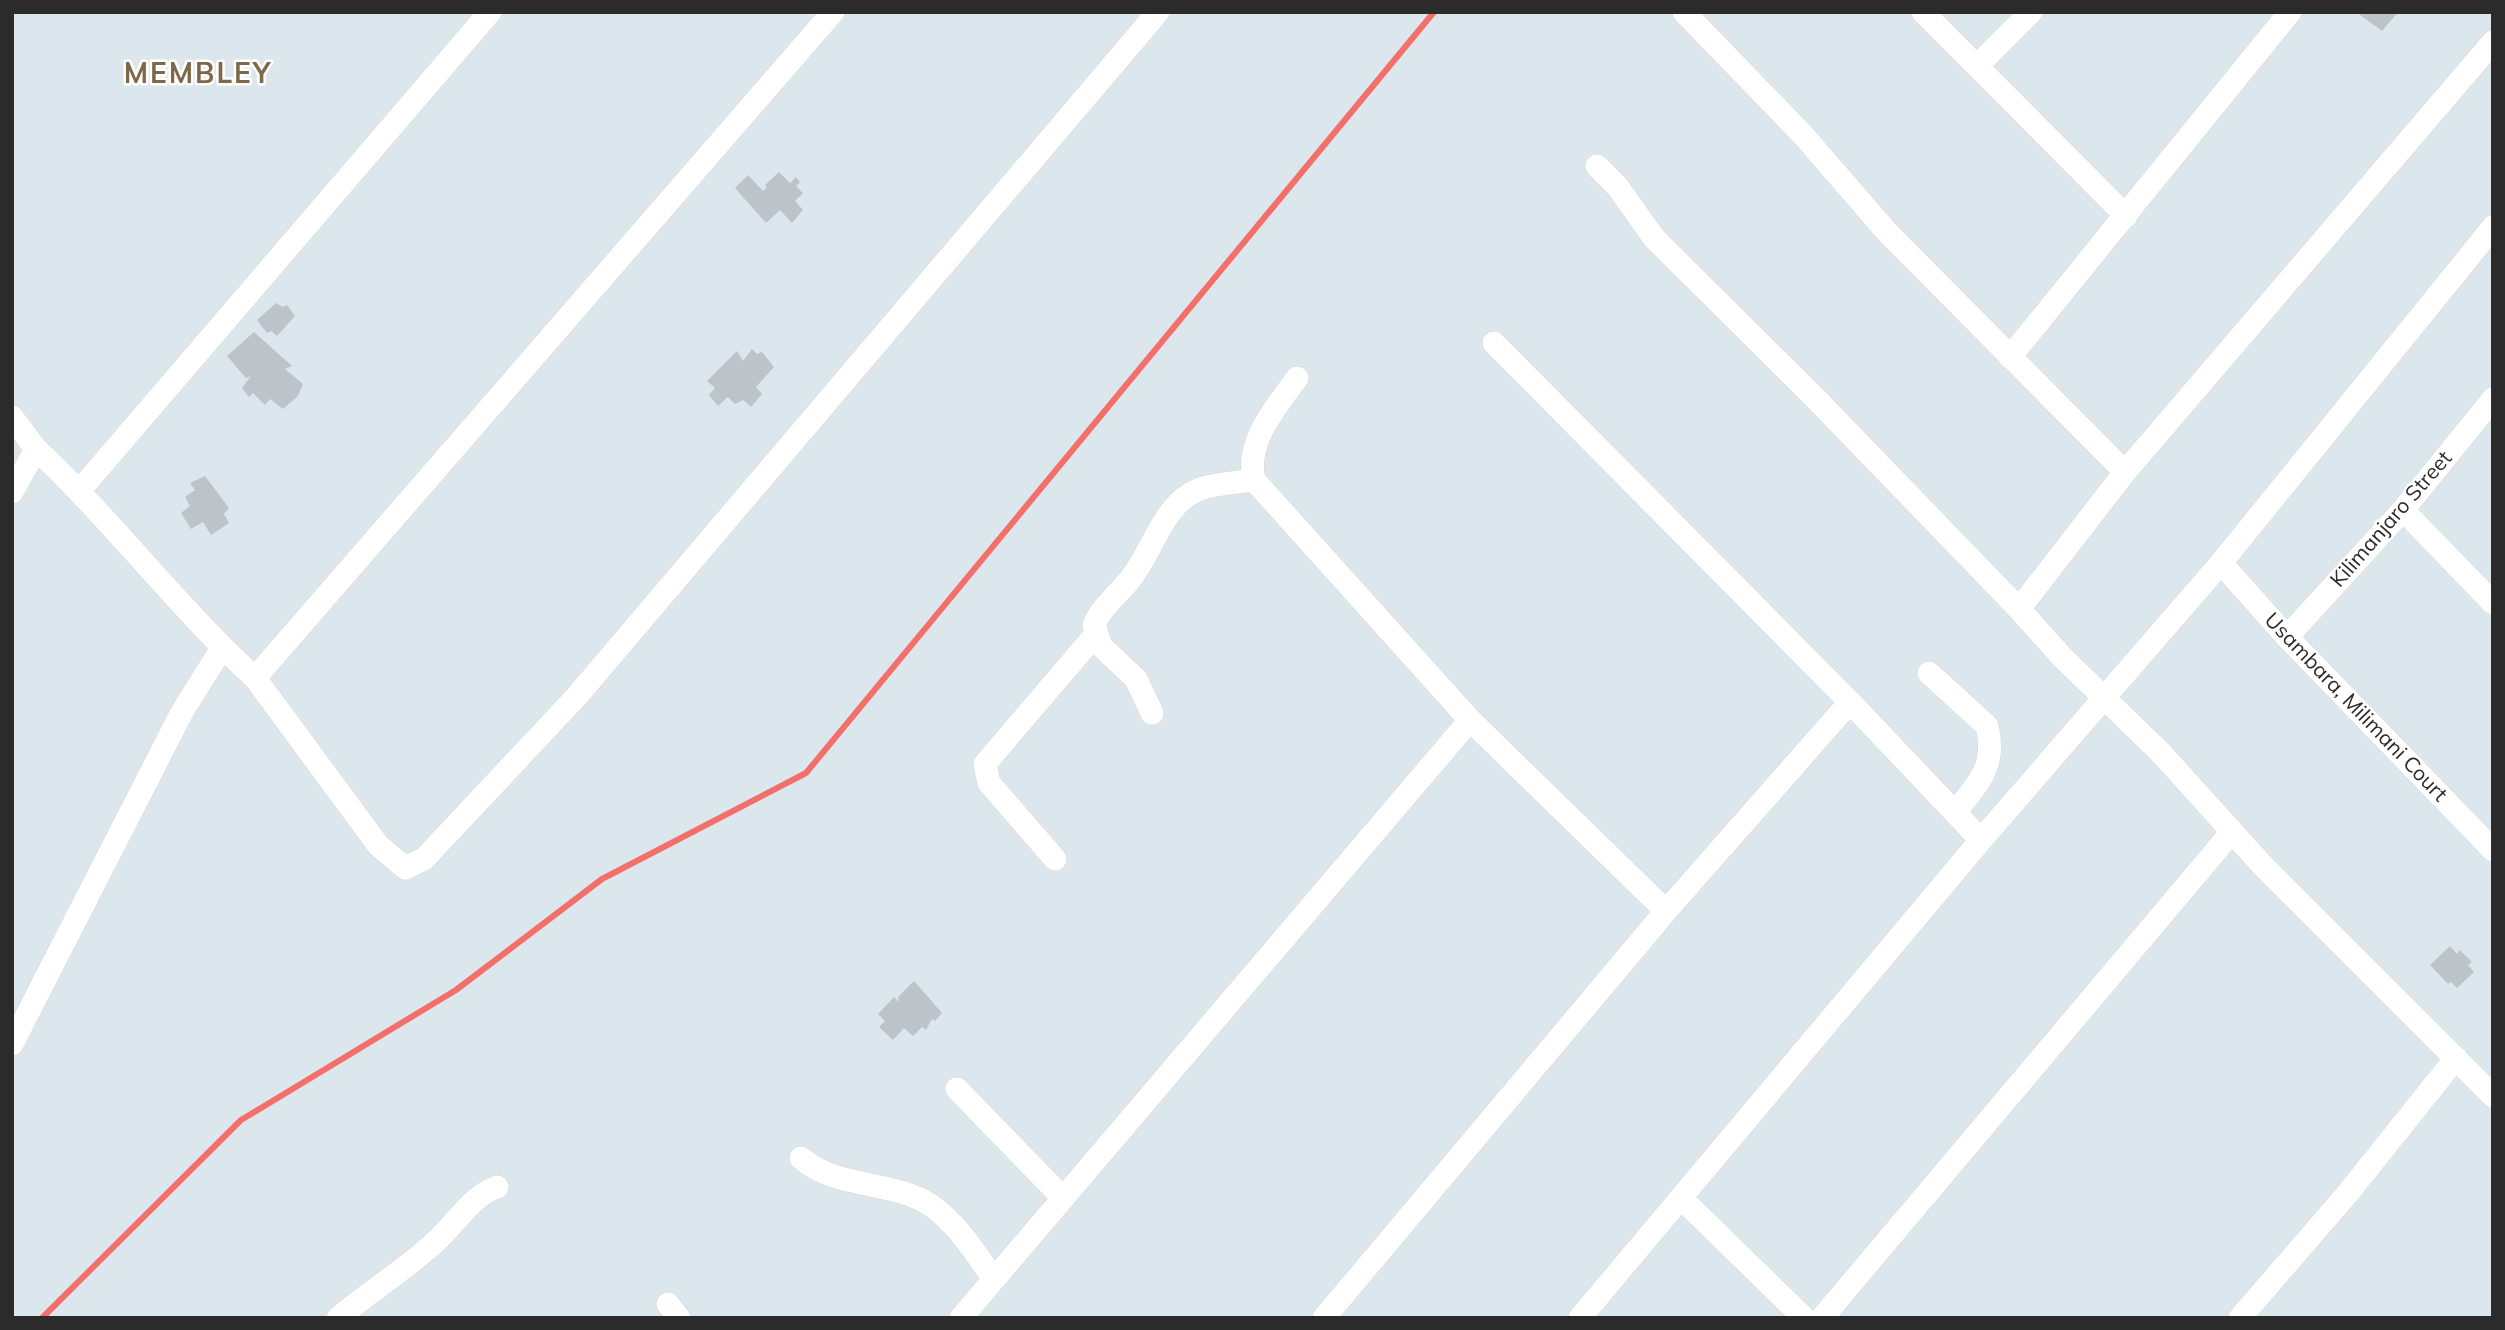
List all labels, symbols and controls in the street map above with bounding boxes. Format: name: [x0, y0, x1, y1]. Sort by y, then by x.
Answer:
district label: MEMBLEY: [124, 55, 272, 90]
street label: Kilimanjaro Street: [2324, 445, 2457, 592]
street label: Usambara, Milimani Court: [2260, 606, 2454, 806]

